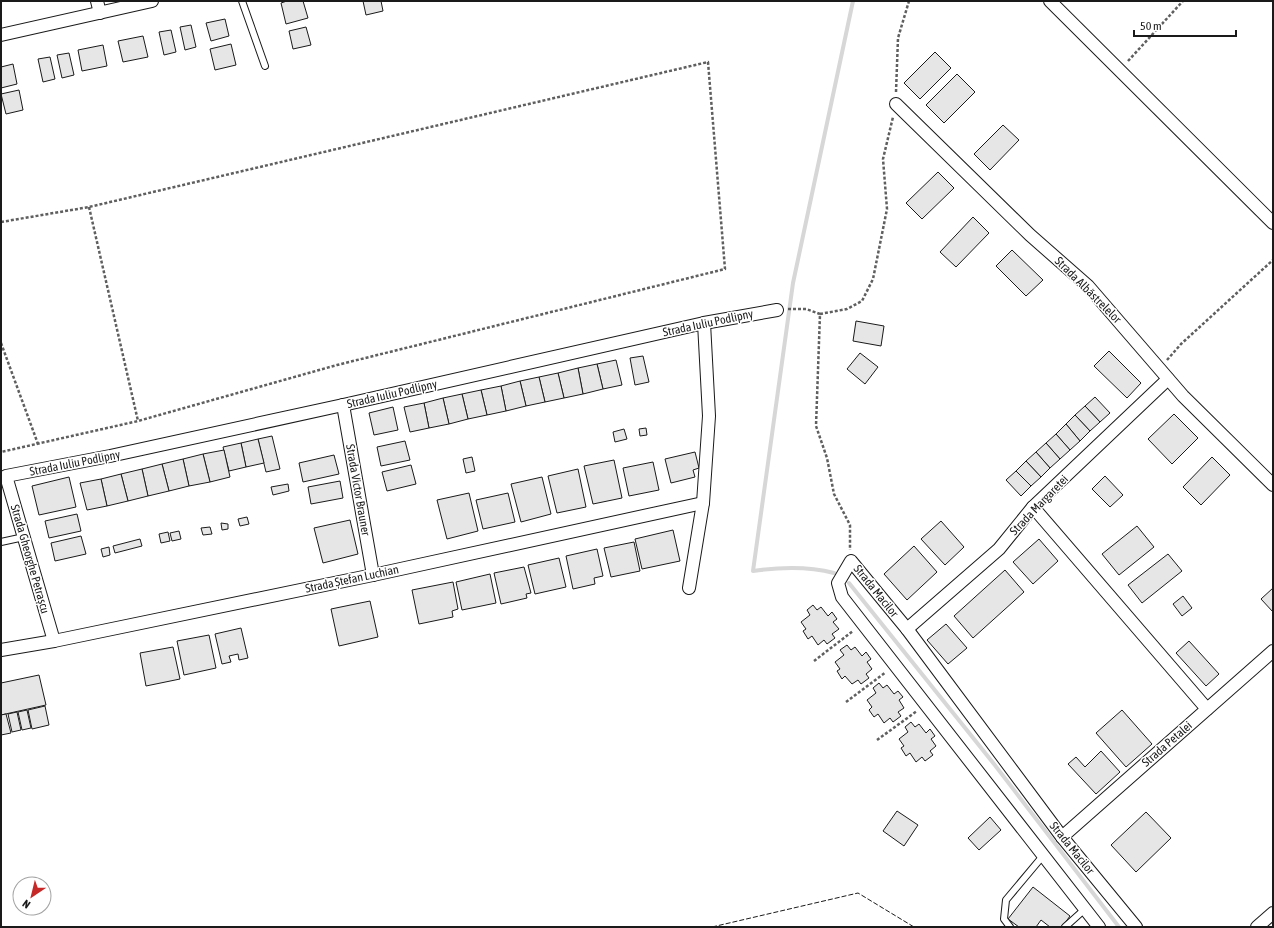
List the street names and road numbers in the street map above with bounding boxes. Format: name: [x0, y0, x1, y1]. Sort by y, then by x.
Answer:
street label: Strada Albăstrelelor: [1052, 254, 1124, 326]
street label: Strada Iuliu Podlipny: [662, 307, 755, 339]
street label: Strada Iuliu Podlipny: [346, 377, 438, 411]
street label: Strada Victor Brauner: [343, 443, 373, 537]
street label: Strada Iuliu Podlipny: [29, 447, 122, 479]
street label: Strada Margaretei: [1007, 472, 1071, 538]
street label: Strada Gheorghe Petrașcu: [8, 503, 52, 615]
street label: Strada Ștefan Luchian: [304, 562, 400, 596]
street label: Strada Macilor: [851, 562, 902, 620]
street label: Strada Petalei: [1139, 718, 1195, 770]
street label: Strada Macilor: [1047, 819, 1098, 877]

